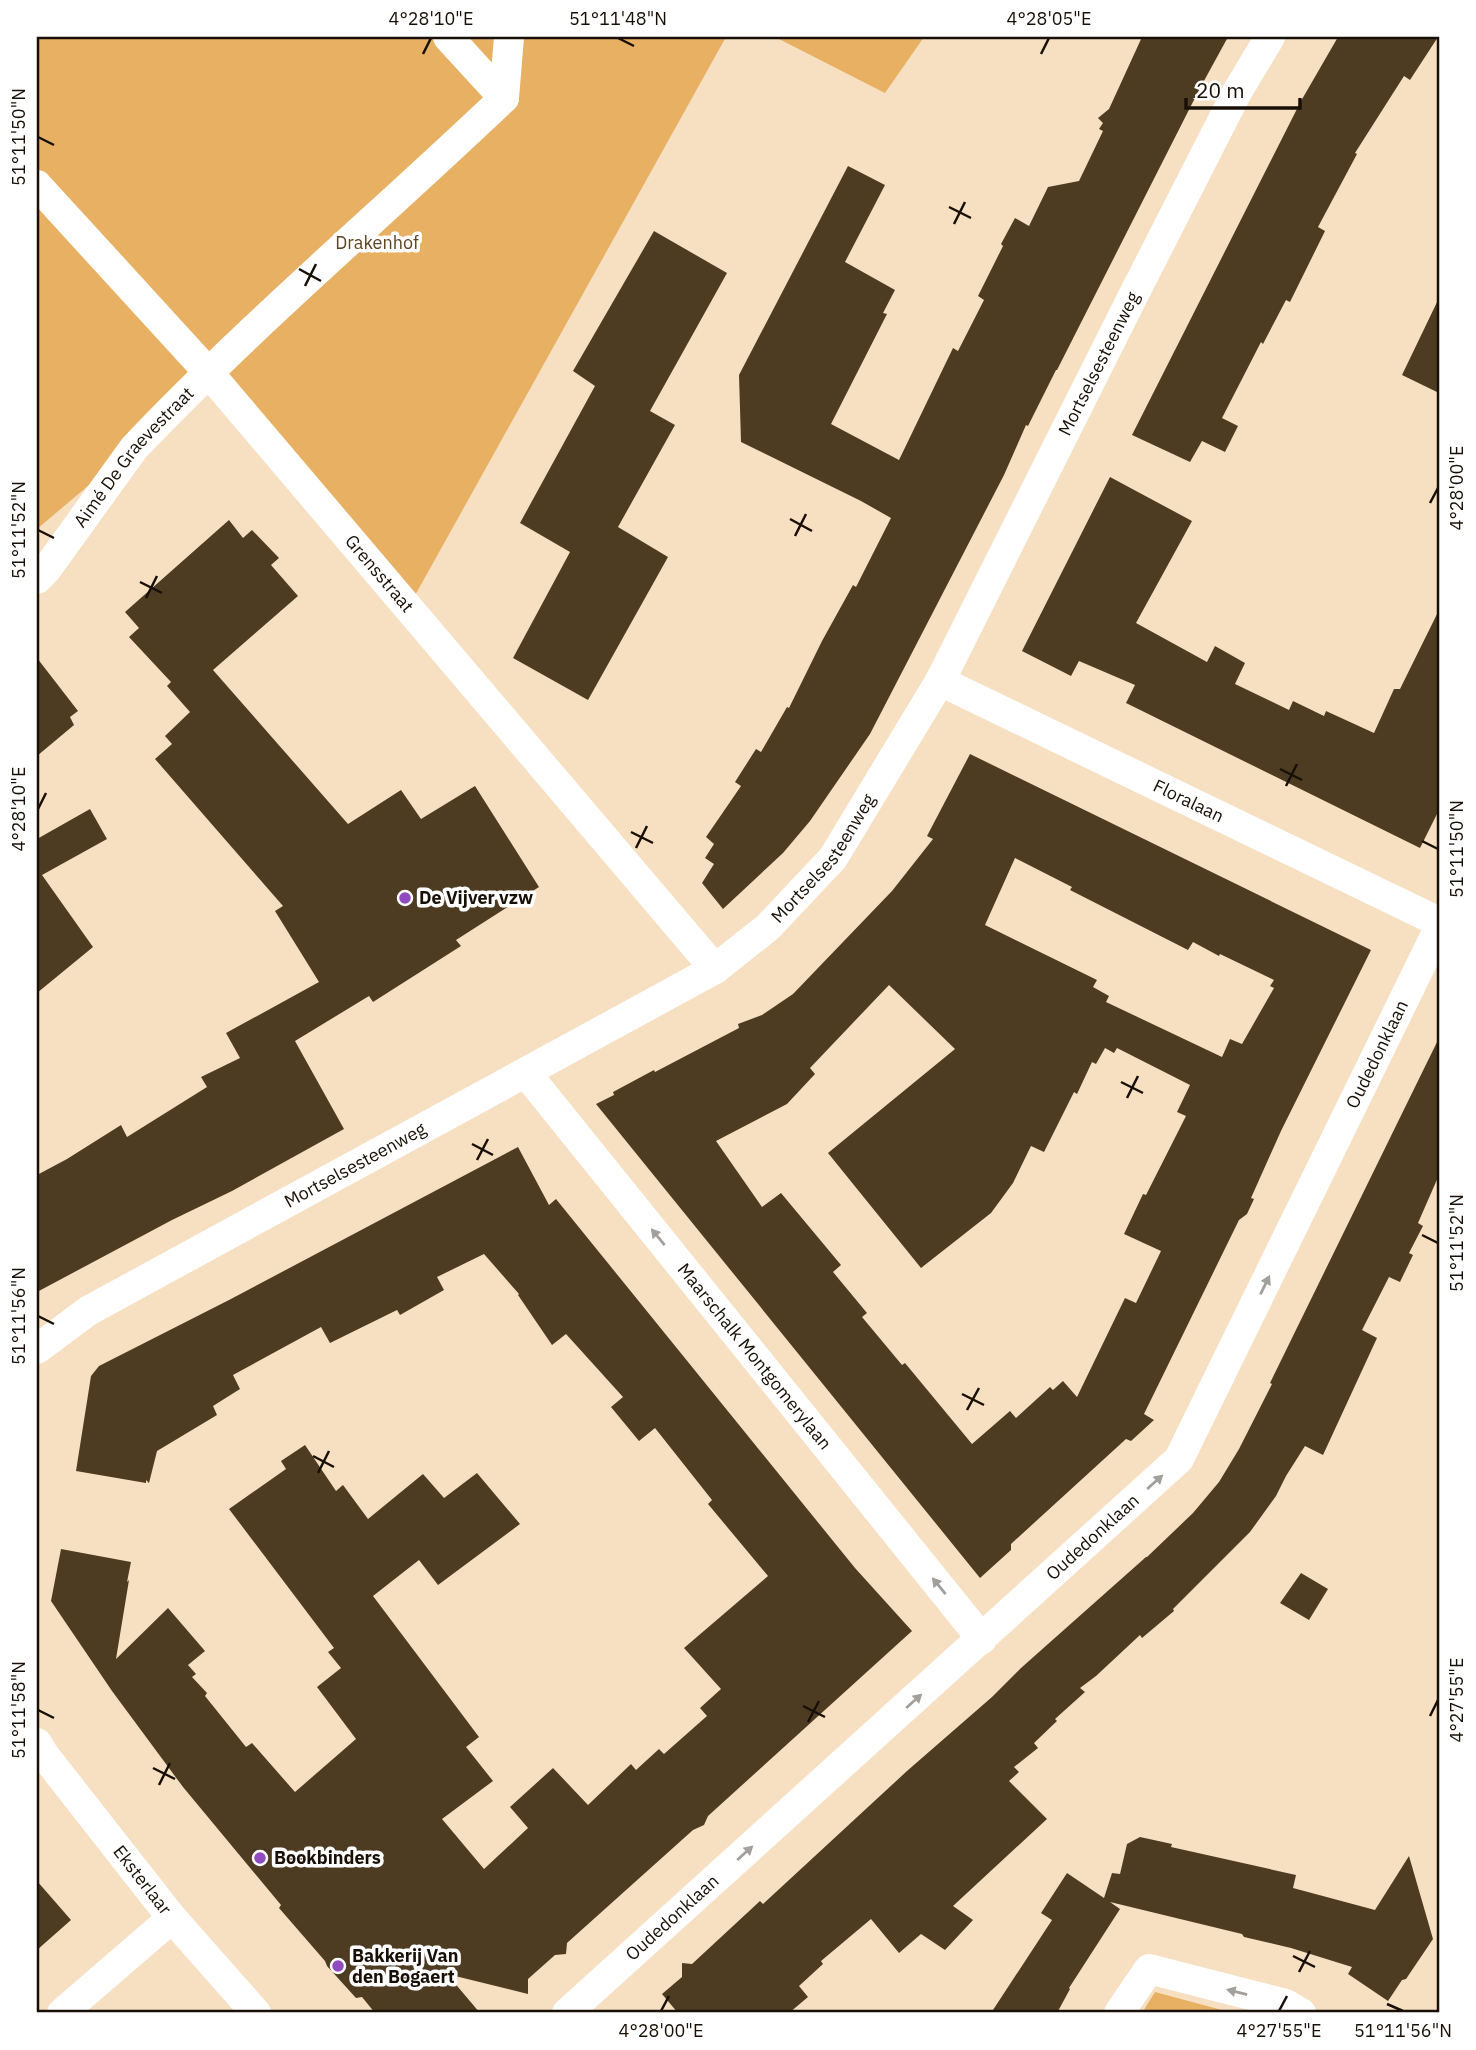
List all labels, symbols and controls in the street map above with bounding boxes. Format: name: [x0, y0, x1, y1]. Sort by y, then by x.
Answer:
text: 4°28'10"E: [389, 7, 473, 30]
text: 51°11'48"N: [569, 7, 667, 30]
text: 4°28'05"E: [1007, 7, 1091, 30]
scale bar: [1186, 66, 1299, 110]
text: 20 m: [1196, 76, 1245, 104]
text: 51°11'50"N: [7, 88, 30, 186]
park label: Drakenhof: [335, 231, 419, 254]
street label: Mortselsesteenweg: [1053, 287, 1145, 439]
street label: Aimé De Graevestraat: [69, 382, 198, 532]
text: 4°28'00"E: [1445, 446, 1468, 530]
text: 51°11'52"N: [7, 481, 30, 579]
street label: Grensstraat: [340, 530, 419, 617]
text: 4°28'10"E: [7, 767, 30, 851]
street label: Floralaan: [1150, 774, 1228, 827]
street label: Mortselsesteenweg: [766, 789, 880, 928]
text: 51°11'50"N: [1445, 800, 1468, 898]
place label: De Vijver vzw: [419, 886, 533, 909]
marker: De Vijver vzw: [397, 890, 413, 906]
street label: Oudedonklaan: [1340, 996, 1413, 1112]
street label: Mortselsesteenweg: [280, 1117, 430, 1213]
text: 51°11'52"N: [1445, 1194, 1468, 1292]
one-way arrow: [651, 1229, 666, 1247]
street label: Maarschalk Montgomerylaan: [673, 1258, 837, 1454]
text: 51°11'56"N: [7, 1267, 30, 1365]
one-way arrow: [1259, 1275, 1270, 1295]
one-way arrow: [1146, 1474, 1163, 1490]
street label: Oudedonklaan: [1041, 1489, 1144, 1585]
one-way arrow: [932, 1578, 947, 1595]
text: 4°27'55"E: [1445, 1658, 1468, 1742]
text: 51°11'58"N: [7, 1661, 30, 1759]
one-way arrow: [905, 1693, 922, 1709]
street label: Eksterlaar: [108, 1840, 177, 1919]
one-way arrow: [736, 1845, 754, 1861]
place label: Bookbinders: [274, 1846, 381, 1869]
marker: Bookbinders: [252, 1850, 268, 1866]
street label: Oudedonklaan: [620, 1869, 723, 1965]
place label: Bakkerij Van den Bogaert: [352, 1944, 458, 1988]
marker: Bakkerij Van den Bogaert: [330, 1958, 346, 1974]
one-way arrow: [1226, 1986, 1248, 1997]
text: 4°28'00"E: [619, 2019, 703, 2042]
text: 4°27'55"E: [1237, 2019, 1321, 2042]
text: 51°11'56"N: [1354, 2019, 1452, 2042]

